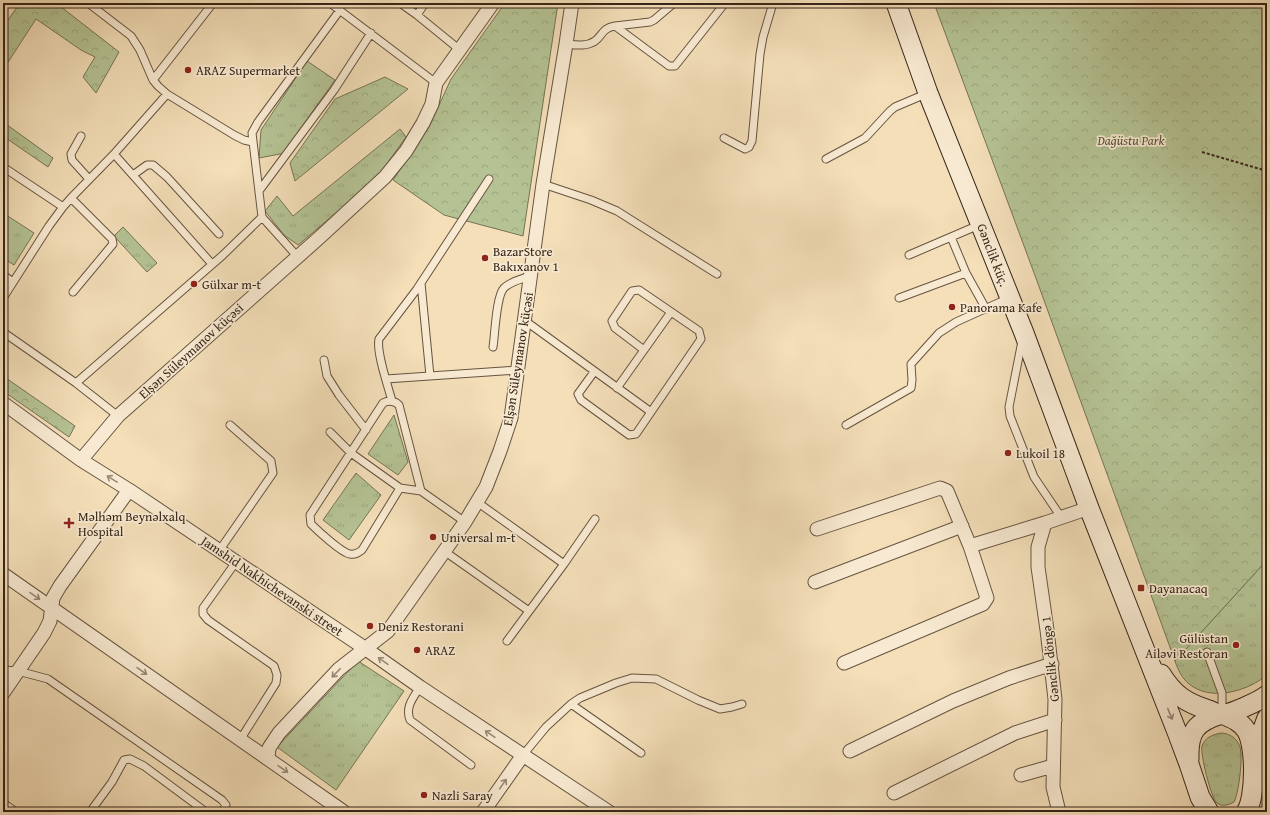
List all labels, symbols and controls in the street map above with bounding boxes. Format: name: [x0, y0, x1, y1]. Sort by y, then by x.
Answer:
place label: ARAZ Supermarket: [196, 61, 300, 80]
marker: ARAZ Supermarket: [183, 65, 193, 75]
park label: Dağüstu Park: [1097, 131, 1165, 150]
street label: Gənclik küç.: [972, 221, 1014, 289]
place label: BazarStore Bakıxanov 1: [493, 242, 559, 276]
marker: BazarStore Bakıxanov 1: [480, 253, 490, 263]
place label: Gülxar m-t: [202, 275, 261, 294]
marker: Gülxar m-t: [189, 279, 199, 289]
street label: Elşən Süleymanov küçəsi: [498, 290, 538, 427]
street label: Elşən Süleymanov küçəsi: [134, 298, 248, 403]
place label: Panorama Kafe: [960, 298, 1042, 317]
marker: Panorama Kafe: [947, 302, 957, 312]
place label: Lukoil 18: [1016, 444, 1065, 463]
marker: Lukoil 18: [1003, 448, 1013, 458]
one-way arrow: [106, 475, 118, 483]
place label: Məlhəm Beynəlxalq Hospital: [78, 507, 186, 541]
marker: Məlhəm Beynəlxalq Hospital: [63, 517, 75, 529]
place label: Universal m-t: [441, 528, 516, 547]
street label: Jamshid Nakhichevanski street: [196, 530, 347, 641]
marker: Universal m-t: [428, 532, 438, 542]
place label: Dayanacaq: [1149, 579, 1208, 598]
marker: Dayanacaq: [1136, 583, 1146, 593]
one-way arrow: [29, 592, 40, 600]
street label: Gənclik döngə 1: [1036, 615, 1064, 703]
place label: Deniz Restorani: [378, 617, 464, 636]
marker: Deniz Restorani: [365, 621, 375, 631]
place label: Gülüstan Ailəvi Restoran: [1145, 629, 1229, 663]
marker: Gülüstan Ailəvi Restoran: [1231, 640, 1241, 650]
place label: ARAZ: [425, 641, 455, 660]
marker: ARAZ: [412, 645, 422, 655]
one-way arrow: [377, 657, 388, 665]
one-way arrow: [136, 667, 147, 675]
one-way arrow: [331, 668, 341, 678]
one-way arrow: [1167, 707, 1174, 719]
one-way arrow: [485, 730, 496, 738]
one-way arrow: [277, 765, 288, 773]
one-way arrow: [499, 778, 507, 789]
place label: Nazli Saray: [432, 786, 493, 805]
marker: Nazli Saray: [419, 790, 429, 800]

